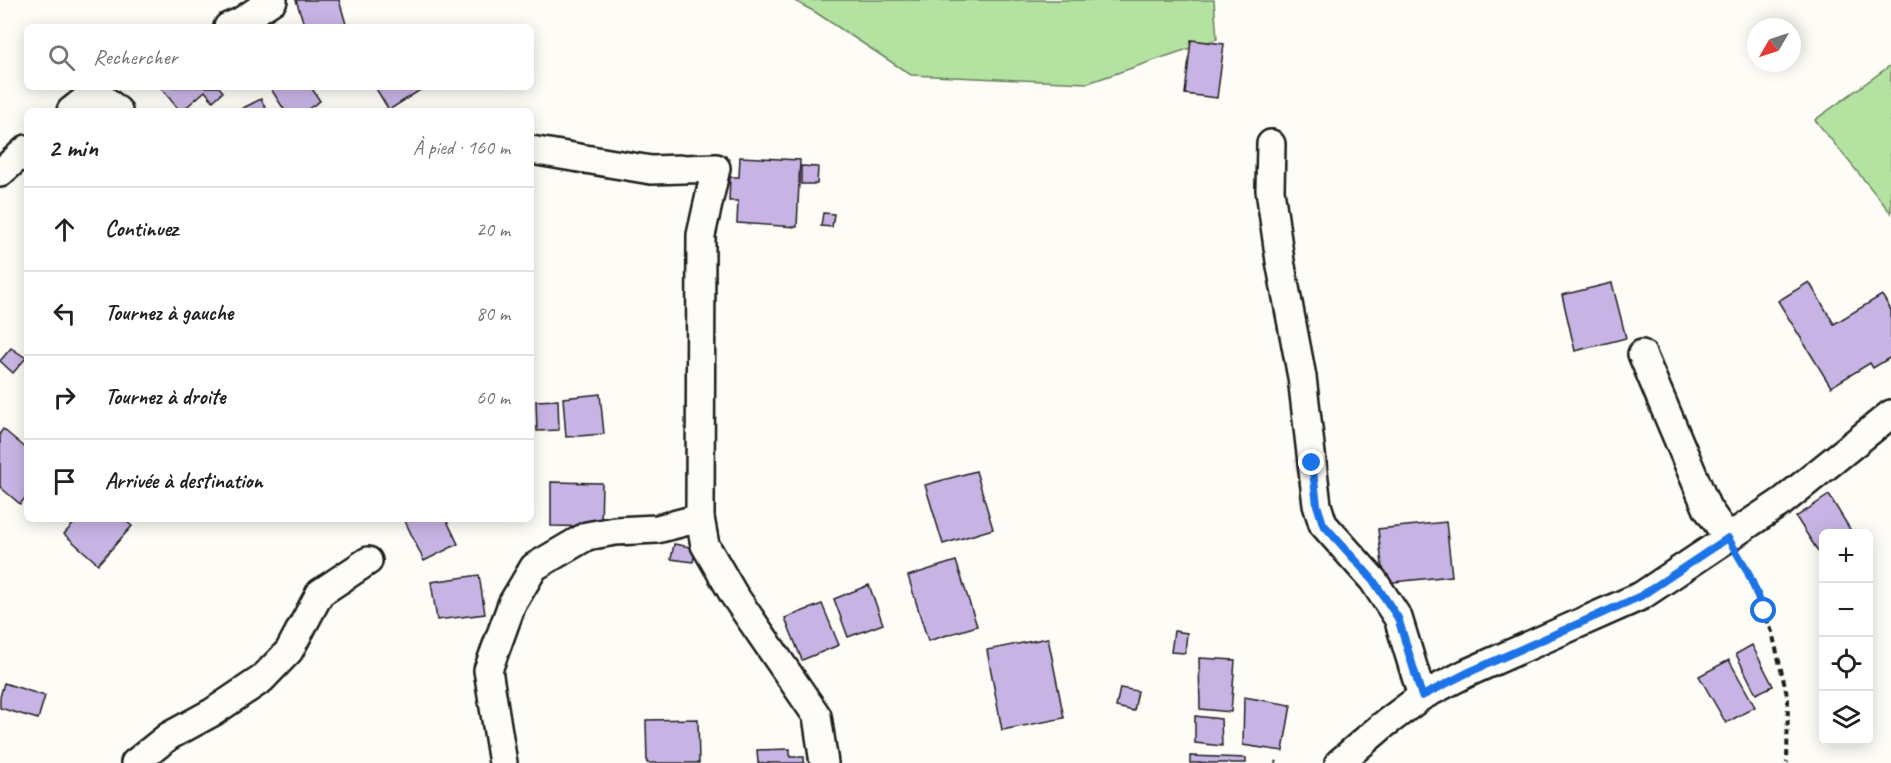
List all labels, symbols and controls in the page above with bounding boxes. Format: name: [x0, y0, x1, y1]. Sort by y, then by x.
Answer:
north arrow: [1747, 18, 1801, 72]
search box: [24, 24, 534, 90]
icon: search: [45, 41, 78, 74]
text: Rechercher: [93, 43, 177, 71]
text: 2 min: [48, 131, 98, 164]
text: À pied · 160 m: [413, 135, 510, 160]
icon: ahead: [48, 213, 81, 246]
text: Continuez: [105, 215, 178, 243]
text: 20 m: [476, 217, 510, 242]
icon: left: [48, 297, 81, 330]
text: Tournez à gauche: [105, 299, 233, 327]
text: 80 m: [476, 301, 510, 326]
icon: right: [48, 381, 81, 414]
text: Tournez à droite: [105, 383, 225, 411]
text: 60 m: [476, 385, 510, 410]
route end: [1298, 449, 1324, 475]
icon: arrive: [48, 465, 81, 498]
text: Arrivée à destination: [105, 467, 263, 495]
map controls: [1819, 529, 1873, 745]
button: +: [1819, 529, 1873, 583]
button: −: [1819, 583, 1873, 637]
route start: [1750, 597, 1776, 623]
button: locate: [1819, 637, 1873, 691]
button: layers: [1819, 691, 1873, 745]

